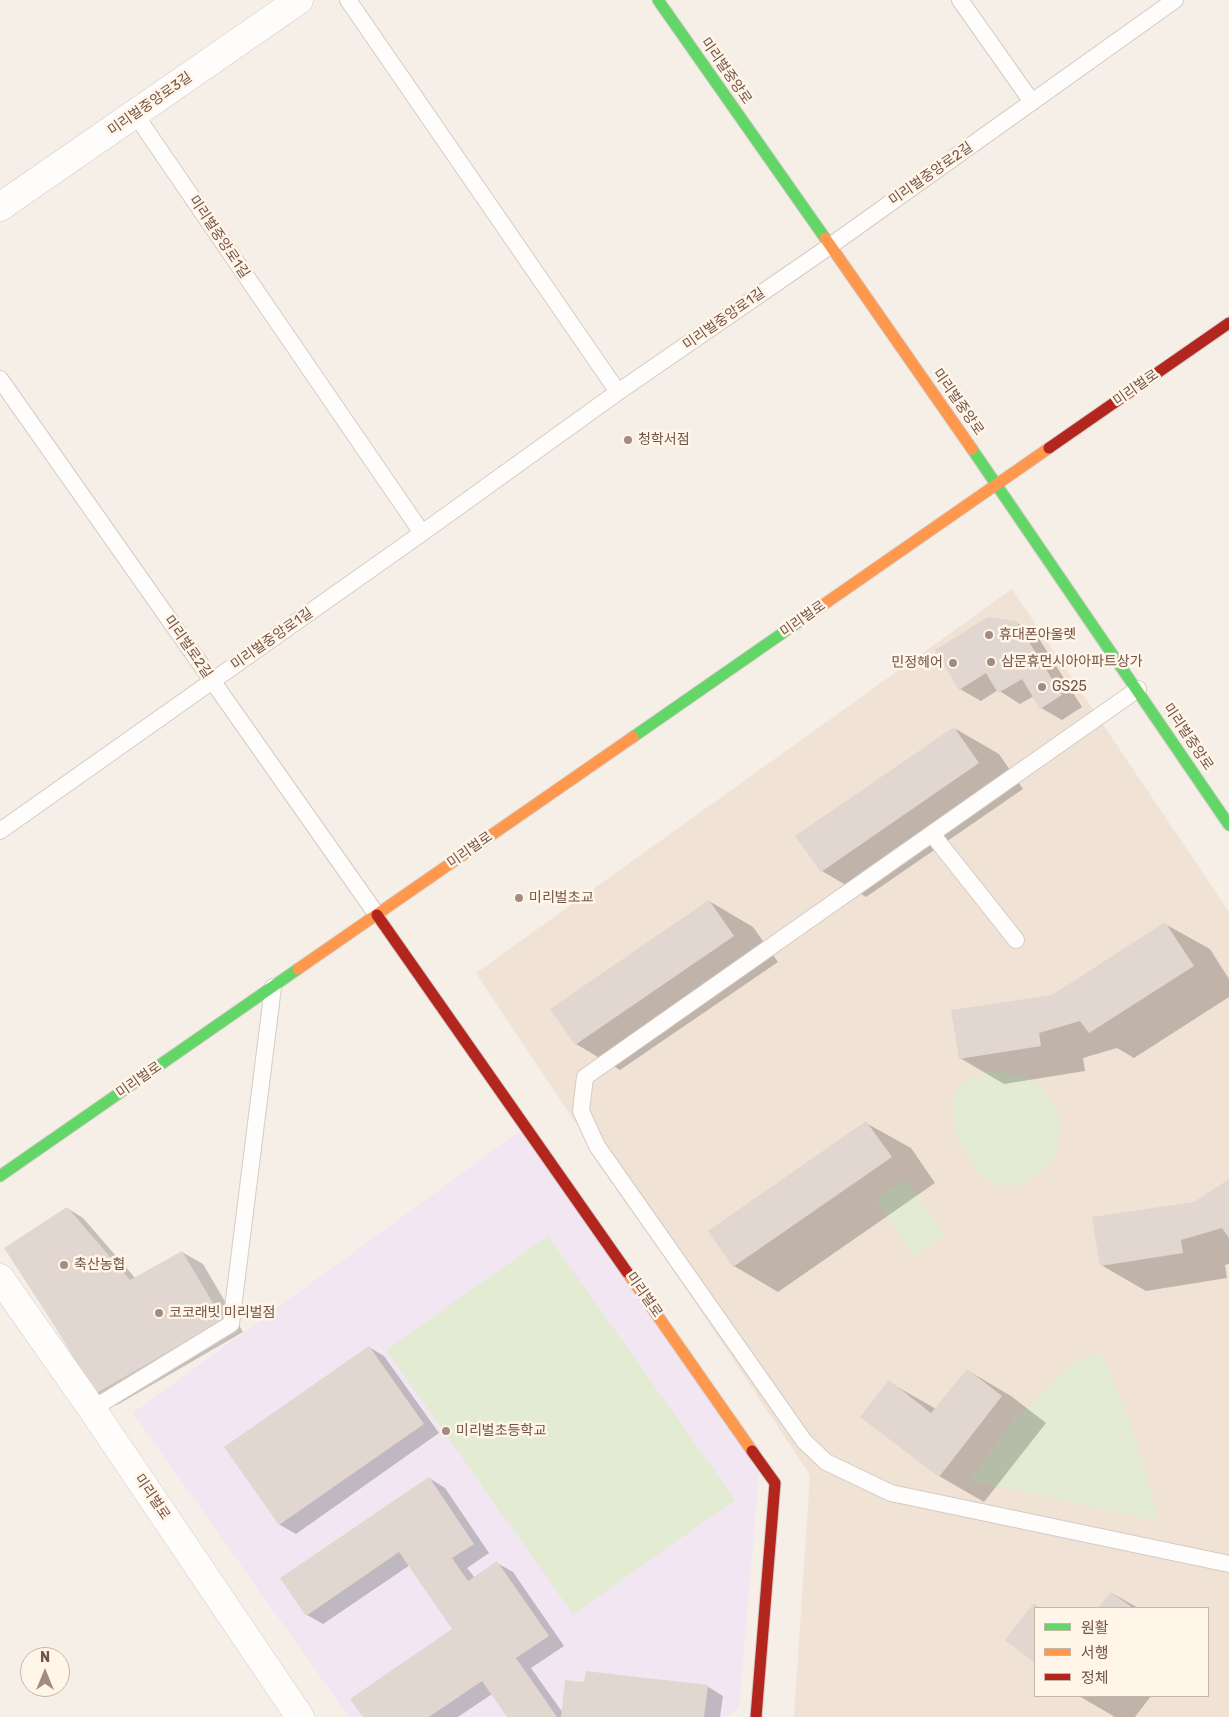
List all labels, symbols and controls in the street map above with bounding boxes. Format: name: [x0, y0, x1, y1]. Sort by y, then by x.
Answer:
street label: 미리벌중앙로: [697, 35, 755, 107]
street label: 미리벌중앙로3길: [105, 69, 195, 139]
street label: 미리벌중앙로2길: [886, 139, 976, 209]
street label: 미리벌중앙로1길: [185, 192, 253, 282]
street label: 미리벌중앙로1길: [680, 285, 768, 353]
street label: 미리벌중앙로: [929, 366, 987, 438]
street label: 미리벌로: [1110, 366, 1162, 410]
place label: 청학서점: [638, 432, 690, 448]
marker: 청학서점: [622, 434, 634, 446]
street label: 미리벌로: [777, 597, 829, 641]
street label: 미리벌중앙로1길: [228, 605, 316, 673]
street label: 미리벌로2길: [160, 612, 216, 682]
place label: 휴대폰아울렛: [999, 627, 1076, 643]
marker: 휴대폰아울렛: [983, 629, 995, 641]
place label: 삼문휴먼시아아파트상가: [1001, 654, 1143, 670]
place label: 민정헤어: [891, 655, 943, 671]
marker: 삼문휴먼시아아파트상가: [985, 656, 997, 668]
marker: 민정헤어: [947, 657, 959, 669]
place label: GS25: [1052, 679, 1087, 695]
marker: GS25: [1036, 681, 1048, 693]
street label: 미리벌중앙로: [1159, 700, 1217, 774]
street label: 미리벌로: [444, 828, 496, 872]
place label: 미리벌초교: [529, 890, 593, 906]
marker: 미리벌초교: [513, 892, 525, 904]
street label: 미리벌로: [113, 1058, 165, 1102]
place label: 축산농협: [74, 1257, 126, 1273]
marker: 축산농협: [58, 1259, 70, 1271]
street label: 미리벌로: [622, 1269, 666, 1321]
place label: 코코래빗 미리벌점: [169, 1305, 275, 1321]
marker: 코코래빗 미리벌점: [153, 1307, 165, 1319]
place label: 미리벌초등학교: [456, 1423, 546, 1439]
marker: 미리벌초등학교: [440, 1425, 452, 1437]
street label: 미리벌로: [131, 1471, 173, 1523]
legend: [1034, 1607, 1209, 1697]
text: 원활: [1081, 1619, 1109, 1637]
text: 서행: [1081, 1644, 1109, 1662]
north arrow: [20, 1647, 70, 1697]
text: N: [40, 1649, 50, 1666]
text: 정체: [1081, 1669, 1109, 1687]

